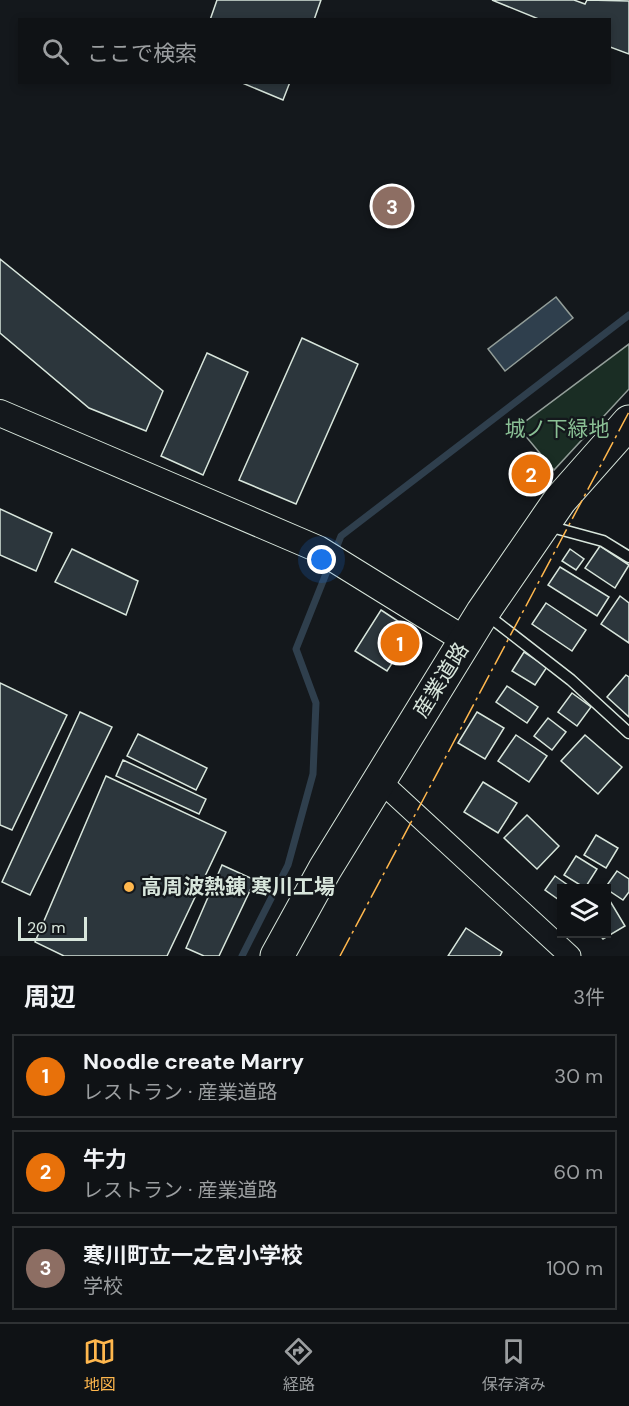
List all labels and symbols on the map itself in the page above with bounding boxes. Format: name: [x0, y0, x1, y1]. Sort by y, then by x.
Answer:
pin: 3: [372, 184, 412, 228]
park label: 城ノ下緑地: [505, 415, 610, 443]
pin: 2: [512, 452, 550, 496]
your location: [307, 545, 336, 574]
pin: 1: [380, 620, 420, 666]
street label: 産業道路: [407, 637, 475, 723]
place label: 高周波熱錬 寒川工場: [141, 873, 335, 901]
marker: 高周波熱錬 寒川工場: [122, 880, 136, 894]
scale bar: [18, 914, 87, 942]

